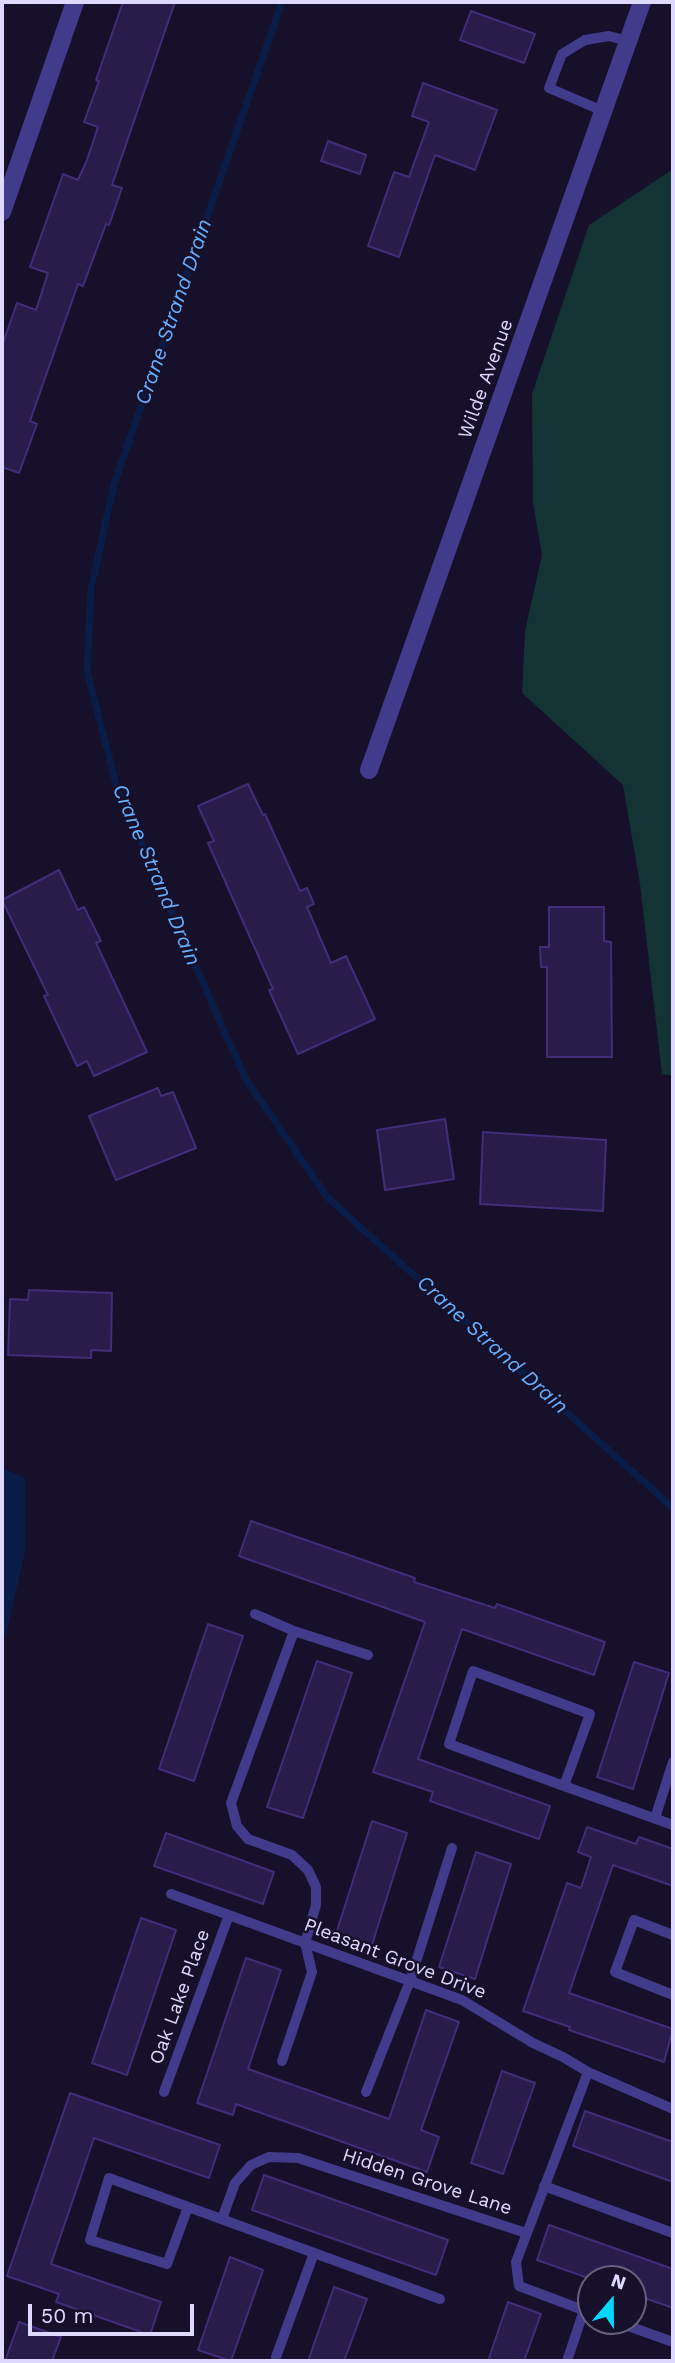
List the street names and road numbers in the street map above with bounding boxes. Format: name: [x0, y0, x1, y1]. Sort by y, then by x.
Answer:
street label: Wilde Avenue: [454, 316, 518, 442]
street label: Pleasant Grove Drive: [301, 1914, 489, 2004]
street label: Oak Lake Place: [145, 1926, 215, 2068]
street label: Hidden Grove Lane: [339, 2144, 515, 2220]

